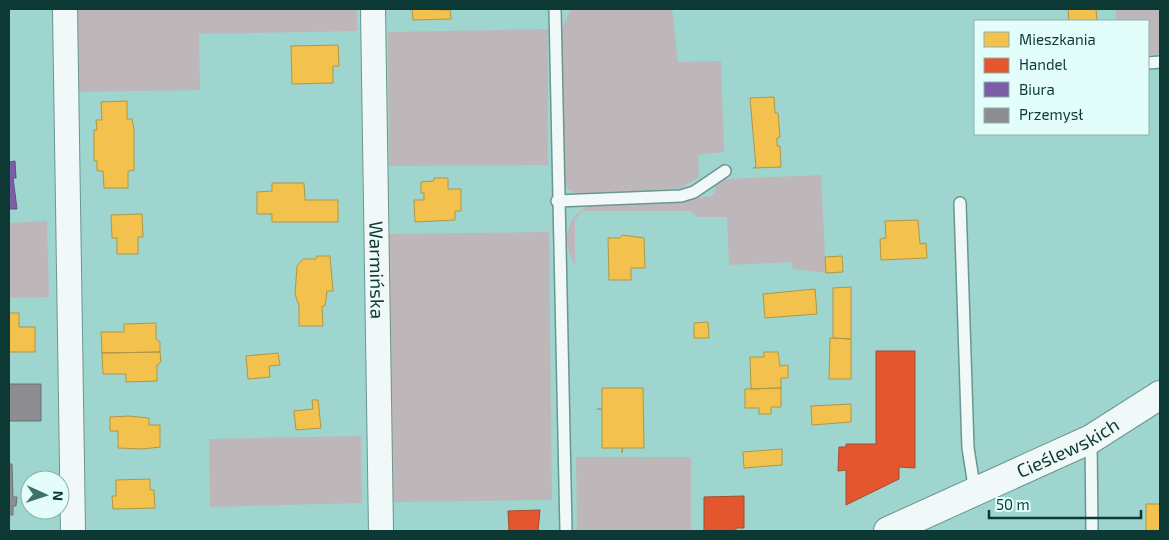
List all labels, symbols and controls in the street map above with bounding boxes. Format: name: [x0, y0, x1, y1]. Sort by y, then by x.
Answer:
legend: [974, 20, 1149, 135]
text: Mieszkania: [1019, 30, 1096, 48]
text: Handel: [1019, 55, 1068, 73]
text: Biura: [1019, 80, 1055, 98]
text: Przemysł: [1019, 105, 1083, 123]
street label: Warmińska: [365, 221, 390, 319]
street label: Cieślewskich: [1013, 412, 1123, 482]
north arrow: [20, 470, 70, 520]
scale bar: [989, 488, 1142, 520]
text: N: [50, 490, 67, 501]
text: 50 m: [996, 495, 1030, 513]

